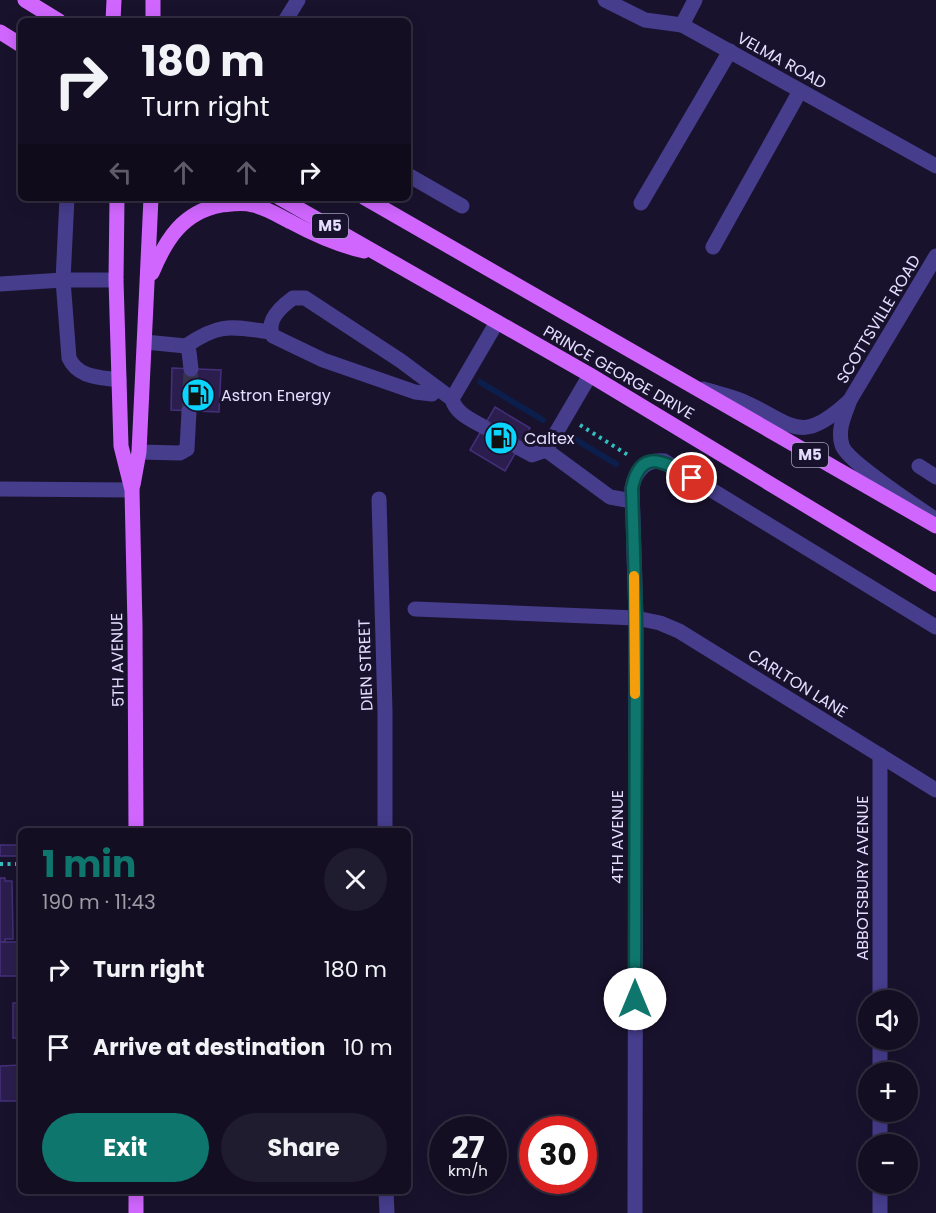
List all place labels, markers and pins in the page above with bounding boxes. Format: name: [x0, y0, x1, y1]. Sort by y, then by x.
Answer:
fuel station icon: Astron Energy: [180, 377, 216, 413]
place label: Astron Energy: [221, 384, 331, 407]
fuel station icon: Caltex: [483, 420, 519, 456]
place label: Caltex: [524, 427, 575, 450]
pin: [666, 452, 717, 503]

